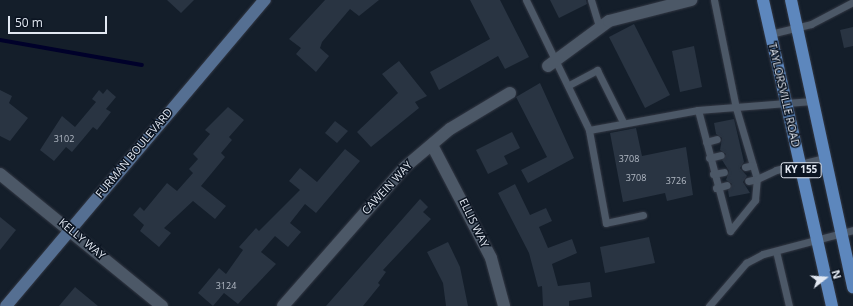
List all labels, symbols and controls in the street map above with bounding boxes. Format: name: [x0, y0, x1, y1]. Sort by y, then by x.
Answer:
scale bar: [10, 8, 109, 34]
text: 50 m: [15, 14, 43, 31]
street label: TAYLORSVILLE ROAD: [766, 42, 802, 148]
street label: FURMAN BOULEVARD: [93, 106, 175, 200]
house number: 3102: [54, 134, 74, 144]
house number: 3708: [619, 154, 639, 164]
street label: CAWEIN WAY: [359, 159, 415, 217]
road number: KY 155: [780, 162, 822, 178]
house number: 3708: [626, 173, 646, 183]
house number: 3726: [666, 176, 686, 186]
street label: ELLIS WAY: [456, 196, 492, 250]
street label: KELLY WAY: [56, 216, 108, 262]
north arrow: [805, 258, 845, 298]
text: N: [828, 268, 845, 281]
house number: 3124: [216, 281, 236, 291]

